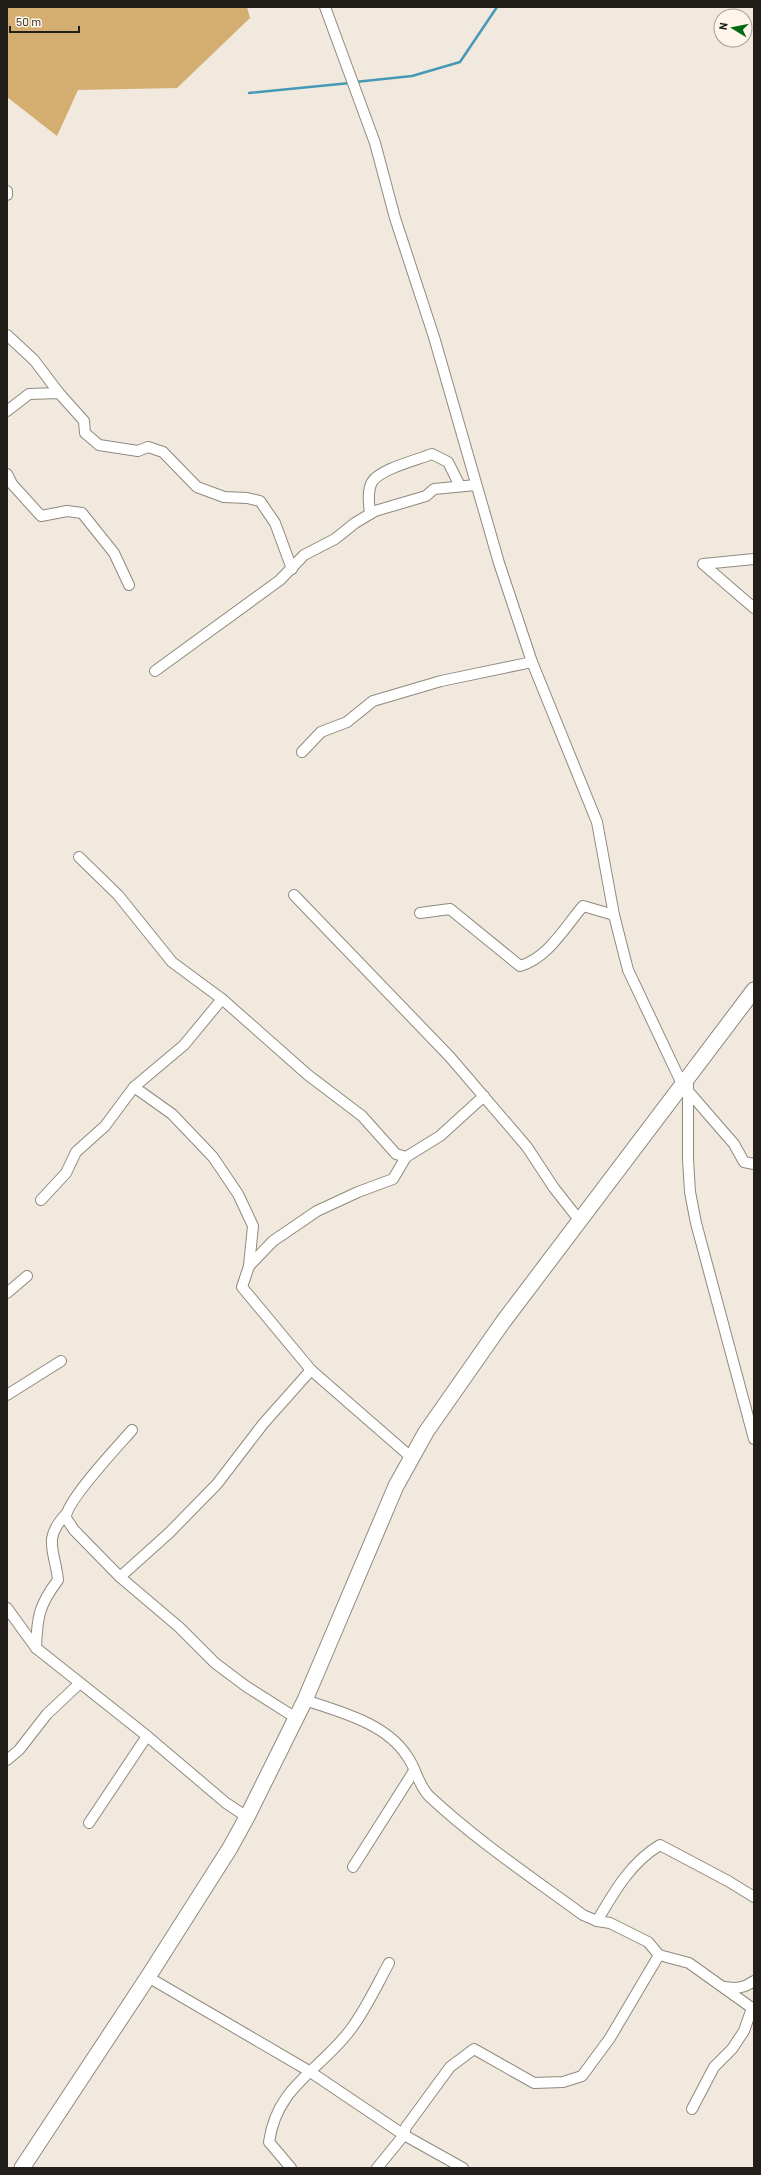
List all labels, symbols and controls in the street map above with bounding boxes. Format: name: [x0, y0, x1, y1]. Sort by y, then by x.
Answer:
scale bar: [10, 8, 79, 34]
north arrow: [713, 8, 753, 48]
text: 50 m: [16, 14, 41, 28]
text: N: [716, 21, 730, 31]

